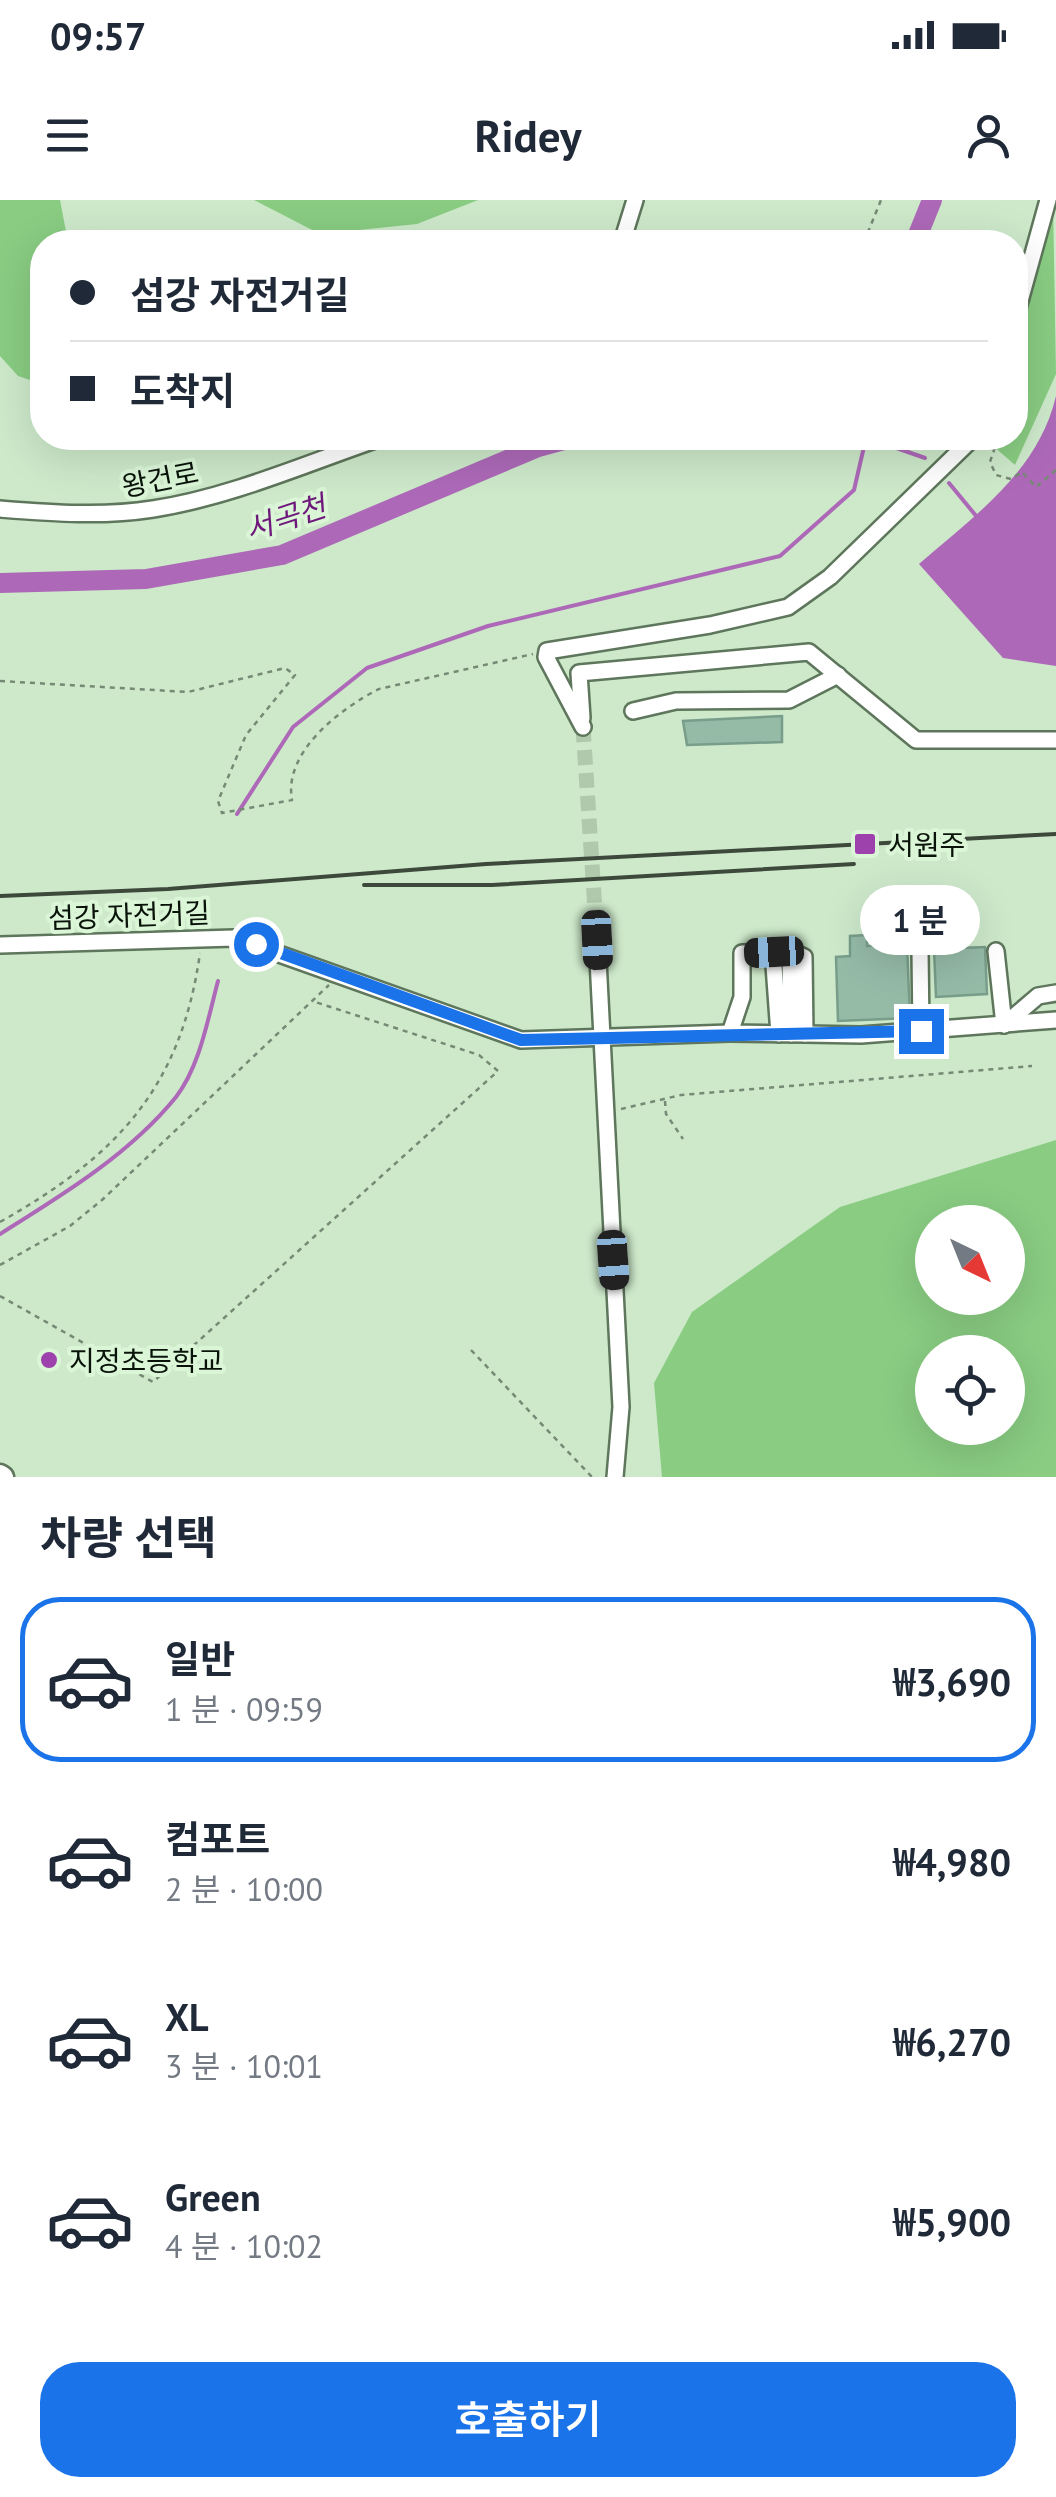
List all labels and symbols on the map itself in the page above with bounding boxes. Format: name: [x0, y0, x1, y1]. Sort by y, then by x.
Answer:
street label: 왕건로: [119, 453, 201, 505]
water label: 서곡천: [240, 485, 334, 548]
place label: 서원주: [888, 826, 965, 863]
marker: 서원주: [852, 831, 878, 857]
callout: 1 분: [861, 886, 981, 956]
street label: 섬강 자전거길: [47, 894, 211, 936]
car: [580, 909, 614, 971]
route start: [234, 922, 279, 967]
car: [743, 935, 805, 969]
route end: [899, 1009, 944, 1054]
north arrow: [915, 1205, 1025, 1315]
car: [596, 1229, 630, 1291]
place label: 지정초등학교: [69, 1342, 224, 1379]
marker: 지정초등학교: [38, 1349, 60, 1371]

